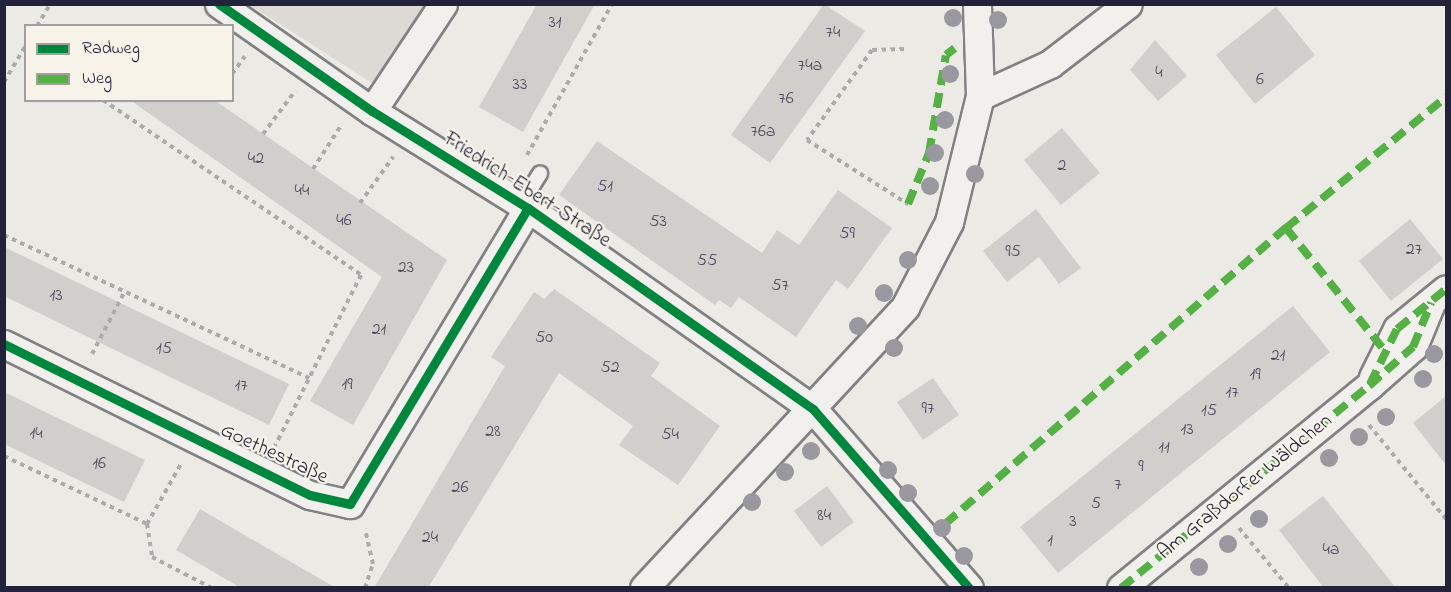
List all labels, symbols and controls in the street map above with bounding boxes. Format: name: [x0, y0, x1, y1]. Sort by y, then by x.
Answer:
house number: 31: [548, 12, 562, 34]
house number: 74: [826, 22, 840, 44]
legend: [24, 24, 234, 102]
text: Radweg: [82, 36, 140, 62]
house number: 74a: [798, 55, 822, 77]
house number: 4: [1155, 62, 1163, 84]
text: Weg: [82, 66, 112, 92]
house number: 6: [1256, 69, 1264, 91]
house number: 33: [513, 74, 527, 96]
house number: 76: [778, 88, 794, 110]
house number: 76a: [750, 121, 776, 143]
street label: Friedrich-Ebert-Straße: [439, 127, 615, 253]
house number: 42: [248, 148, 264, 170]
house number: 2: [1058, 155, 1066, 177]
house number: 51: [597, 176, 613, 198]
house number: 44: [295, 180, 309, 202]
house number: 46: [336, 210, 352, 232]
house number: 53: [649, 211, 667, 233]
house number: 59: [839, 223, 855, 245]
house number: 27: [1406, 239, 1422, 261]
house number: 95: [1005, 241, 1021, 263]
house number: 55: [697, 250, 717, 272]
house number: 23: [398, 257, 414, 279]
house number: 57: [771, 275, 789, 297]
house number: 13: [49, 285, 63, 307]
house number: 21: [372, 319, 386, 341]
house number: 50: [535, 327, 553, 349]
house number: 15: [156, 338, 172, 360]
house number: 21: [1271, 345, 1285, 367]
house number: 52: [600, 357, 620, 379]
house number: 19: [1249, 364, 1261, 386]
house number: 19: [341, 374, 353, 396]
house number: 17: [234, 375, 248, 397]
house number: 17: [1225, 382, 1239, 404]
house number: 97: [922, 398, 934, 420]
house number: 15: [1201, 400, 1217, 422]
street label: Am Graßdorfer Wäldchen: [1152, 409, 1338, 565]
street label: Goethestraße: [216, 418, 332, 490]
house number: 13: [1180, 419, 1194, 441]
house number: 28: [485, 421, 501, 443]
house number: 14: [29, 423, 43, 445]
house number: 54: [661, 424, 679, 446]
house number: 11: [1158, 437, 1170, 459]
house number: 16: [92, 453, 106, 475]
house number: 9: [1138, 456, 1144, 478]
house number: 7: [1114, 474, 1122, 496]
house number: 26: [452, 477, 468, 499]
house number: 5: [1091, 493, 1101, 515]
house number: 84: [817, 505, 831, 527]
house number: 3: [1069, 511, 1077, 533]
house number: 24: [422, 527, 438, 549]
house number: 1: [1047, 530, 1053, 552]
house number: 4a: [1322, 539, 1340, 561]

